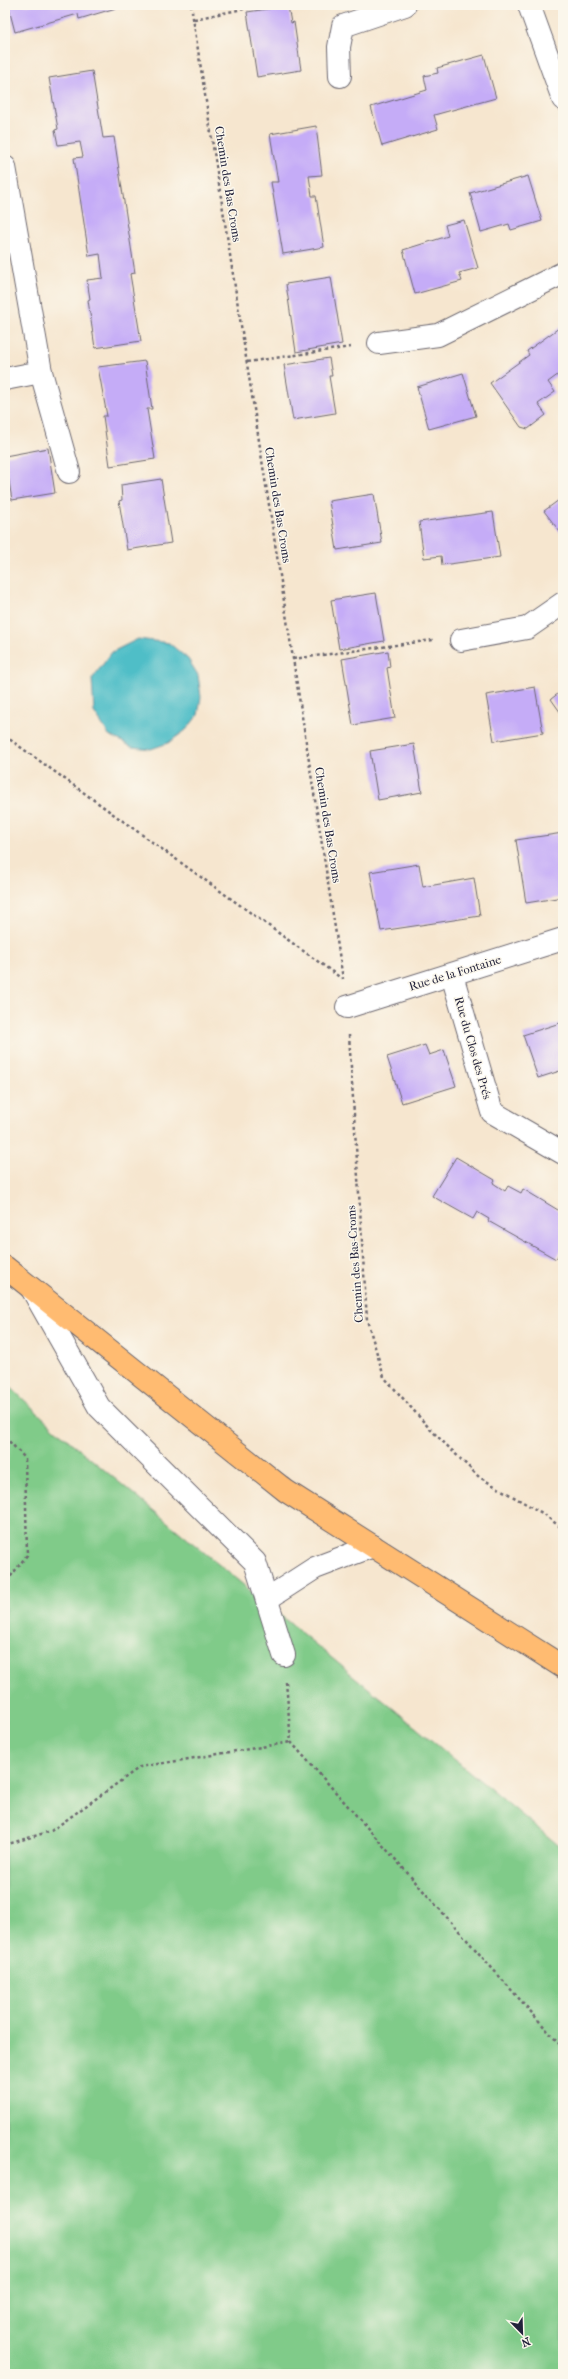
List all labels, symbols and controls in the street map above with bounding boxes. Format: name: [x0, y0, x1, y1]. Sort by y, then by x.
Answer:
street label: Chemin des Bas Croms: [212, 125, 244, 243]
street label: Chemin des Bas Croms: [262, 446, 294, 564]
street label: Chemin des Bas Croms: [312, 766, 344, 884]
street label: Rue de la Fontaine: [407, 952, 503, 994]
street label: Rue du Clos des Prés: [452, 995, 495, 1101]
street label: Chemin des Bas-Croms: [344, 1204, 366, 1323]
north arrow: [502, 2313, 542, 2353]
text: N: [519, 2334, 532, 2350]

